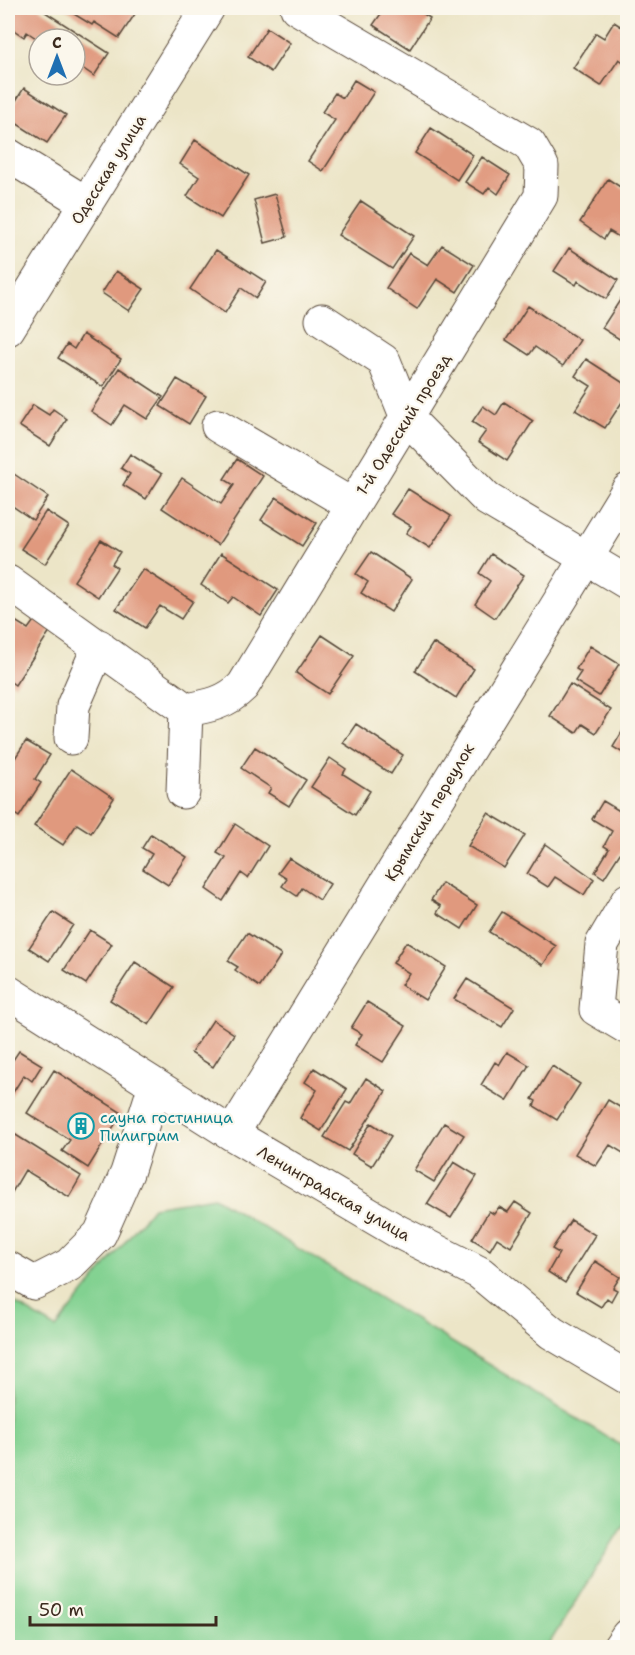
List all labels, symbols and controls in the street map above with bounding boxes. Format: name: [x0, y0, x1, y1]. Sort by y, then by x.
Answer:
north arrow: [27, 27, 87, 87]
text: С: [52, 32, 62, 53]
street label: Одесская улица: [66, 110, 151, 228]
street label: 1-й Одесский проезд: [351, 349, 456, 499]
street label: Крымский переулок: [380, 739, 479, 885]
place label: сауна гостиница Пилигрим: [100, 1107, 233, 1146]
building icon: сауна гостиница Пилигрим: [66, 1111, 96, 1141]
street label: Ленинградская улица: [253, 1141, 414, 1246]
scale bar: [30, 1589, 216, 1627]
text: 50 m: [39, 1598, 84, 1622]

